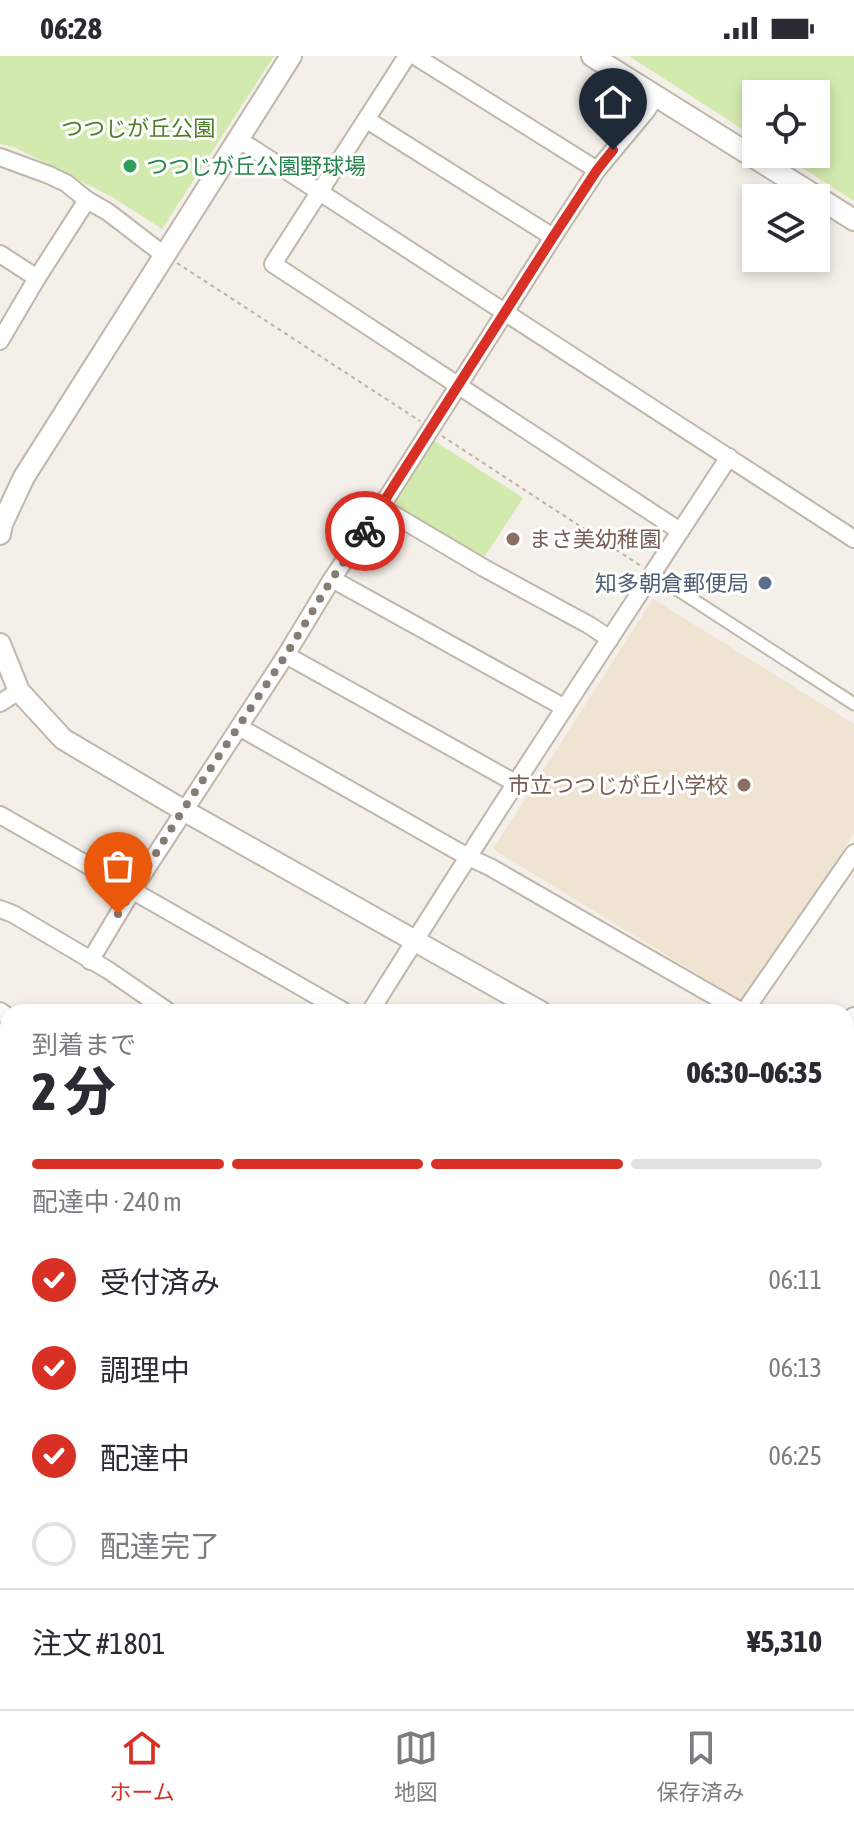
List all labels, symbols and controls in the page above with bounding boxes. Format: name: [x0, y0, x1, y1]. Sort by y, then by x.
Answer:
text: 06:28: [40, 11, 102, 45]
pin: [579, 68, 647, 150]
icon: home: [591, 80, 635, 124]
map controls: [742, 80, 830, 272]
button: locate: [742, 80, 830, 168]
park label: つつじが丘公園: [61, 115, 215, 141]
place label: つつじが丘公園野球場: [146, 153, 366, 179]
marker: つつじが丘公園野球場: [121, 157, 139, 175]
button: layers: [742, 184, 830, 272]
courier: [325, 491, 405, 571]
icon: bike: [343, 509, 387, 553]
place label: まさ美幼稚園: [529, 526, 661, 552]
marker: まさ美幼稚園: [504, 530, 522, 548]
place label: 知多朝倉郵便局: [595, 570, 749, 596]
marker: 知多朝倉郵便局: [756, 574, 774, 592]
place label: 市立つつじが丘小学校: [508, 772, 728, 798]
marker: 市立つつじが丘小学校: [735, 776, 753, 794]
pin: [84, 832, 152, 914]
icon: bag: [96, 844, 140, 888]
text: 到着まで: [32, 1030, 136, 1060]
text: 06:30–06:35: [687, 1055, 822, 1089]
text: 2 分: [32, 1061, 116, 1121]
text: 配達中 · 240 m: [32, 1187, 182, 1217]
icon: check: [32, 1258, 76, 1302]
text: 受付済み: [100, 1265, 220, 1299]
text: 06:11: [768, 1265, 822, 1295]
icon: check: [32, 1346, 76, 1390]
text: 調理中: [100, 1353, 190, 1387]
text: 06:13: [768, 1353, 822, 1383]
icon: check: [32, 1434, 76, 1478]
text: 配達中: [100, 1441, 190, 1475]
text: 06:25: [768, 1441, 822, 1471]
text: 配達完了: [100, 1529, 220, 1563]
text: ¥5,310: [747, 1624, 822, 1658]
text: 注文 #1801: [32, 1626, 166, 1660]
tab: ホーム: [109, 1726, 175, 1806]
tab: 地図: [394, 1726, 438, 1806]
tab: 保存済み: [657, 1726, 745, 1806]

